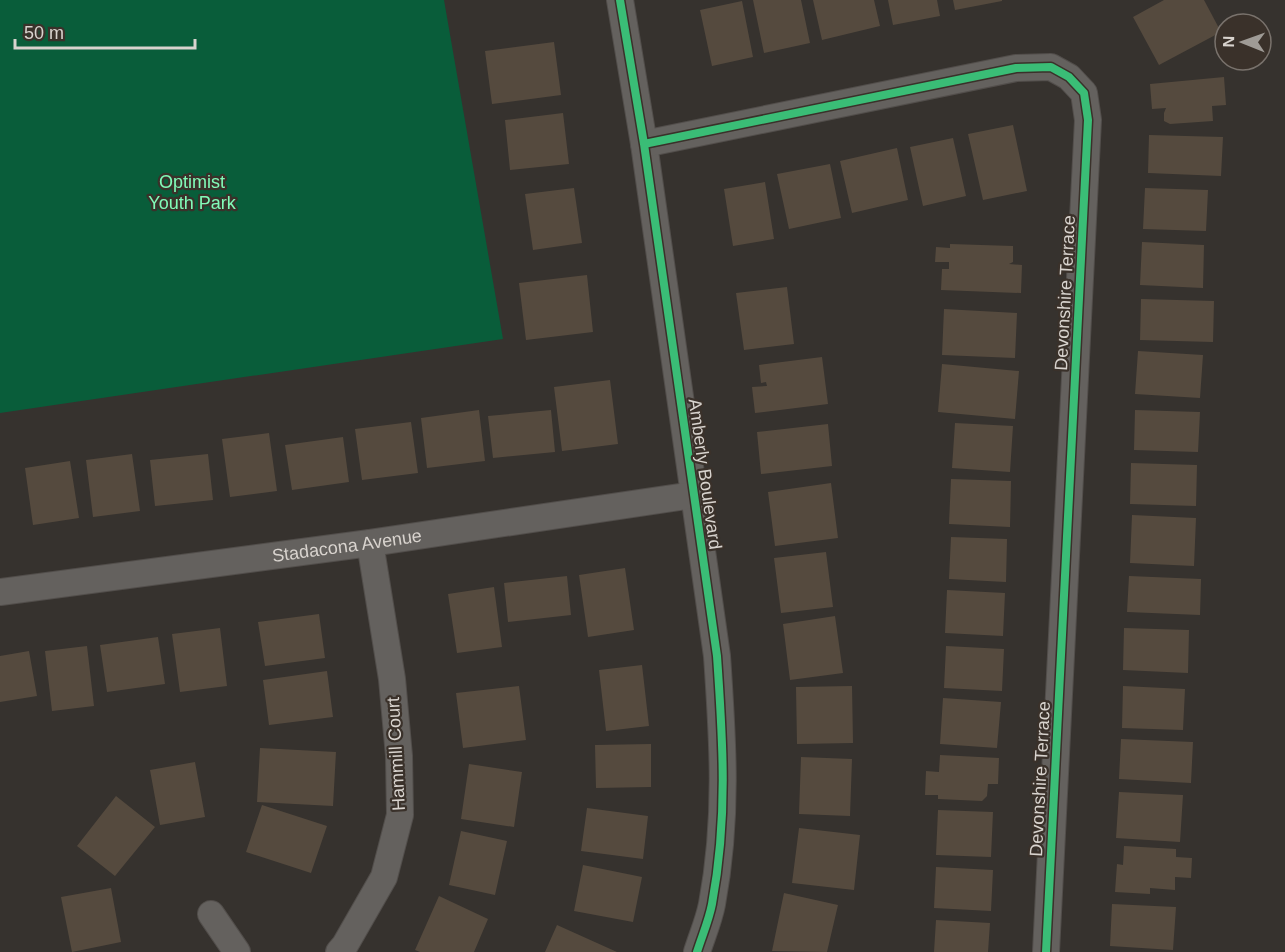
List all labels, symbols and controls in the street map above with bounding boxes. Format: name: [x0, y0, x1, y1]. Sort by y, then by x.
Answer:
scale bar: [15, 12, 195, 50]
north arrow: [1213, 12, 1273, 72]
text: 50 m: [24, 23, 64, 43]
text: N: [1220, 36, 1237, 48]
park label: Optimist Youth Park: [148, 172, 237, 213]
street label: Devonshire Terrace: [1051, 215, 1079, 371]
street label: Amberly Boulevard: [685, 397, 725, 551]
street label: Stadacona Avenue: [271, 525, 423, 566]
street label: Hammill Court: [383, 697, 409, 811]
street label: Devonshire Terrace: [1026, 701, 1054, 857]

